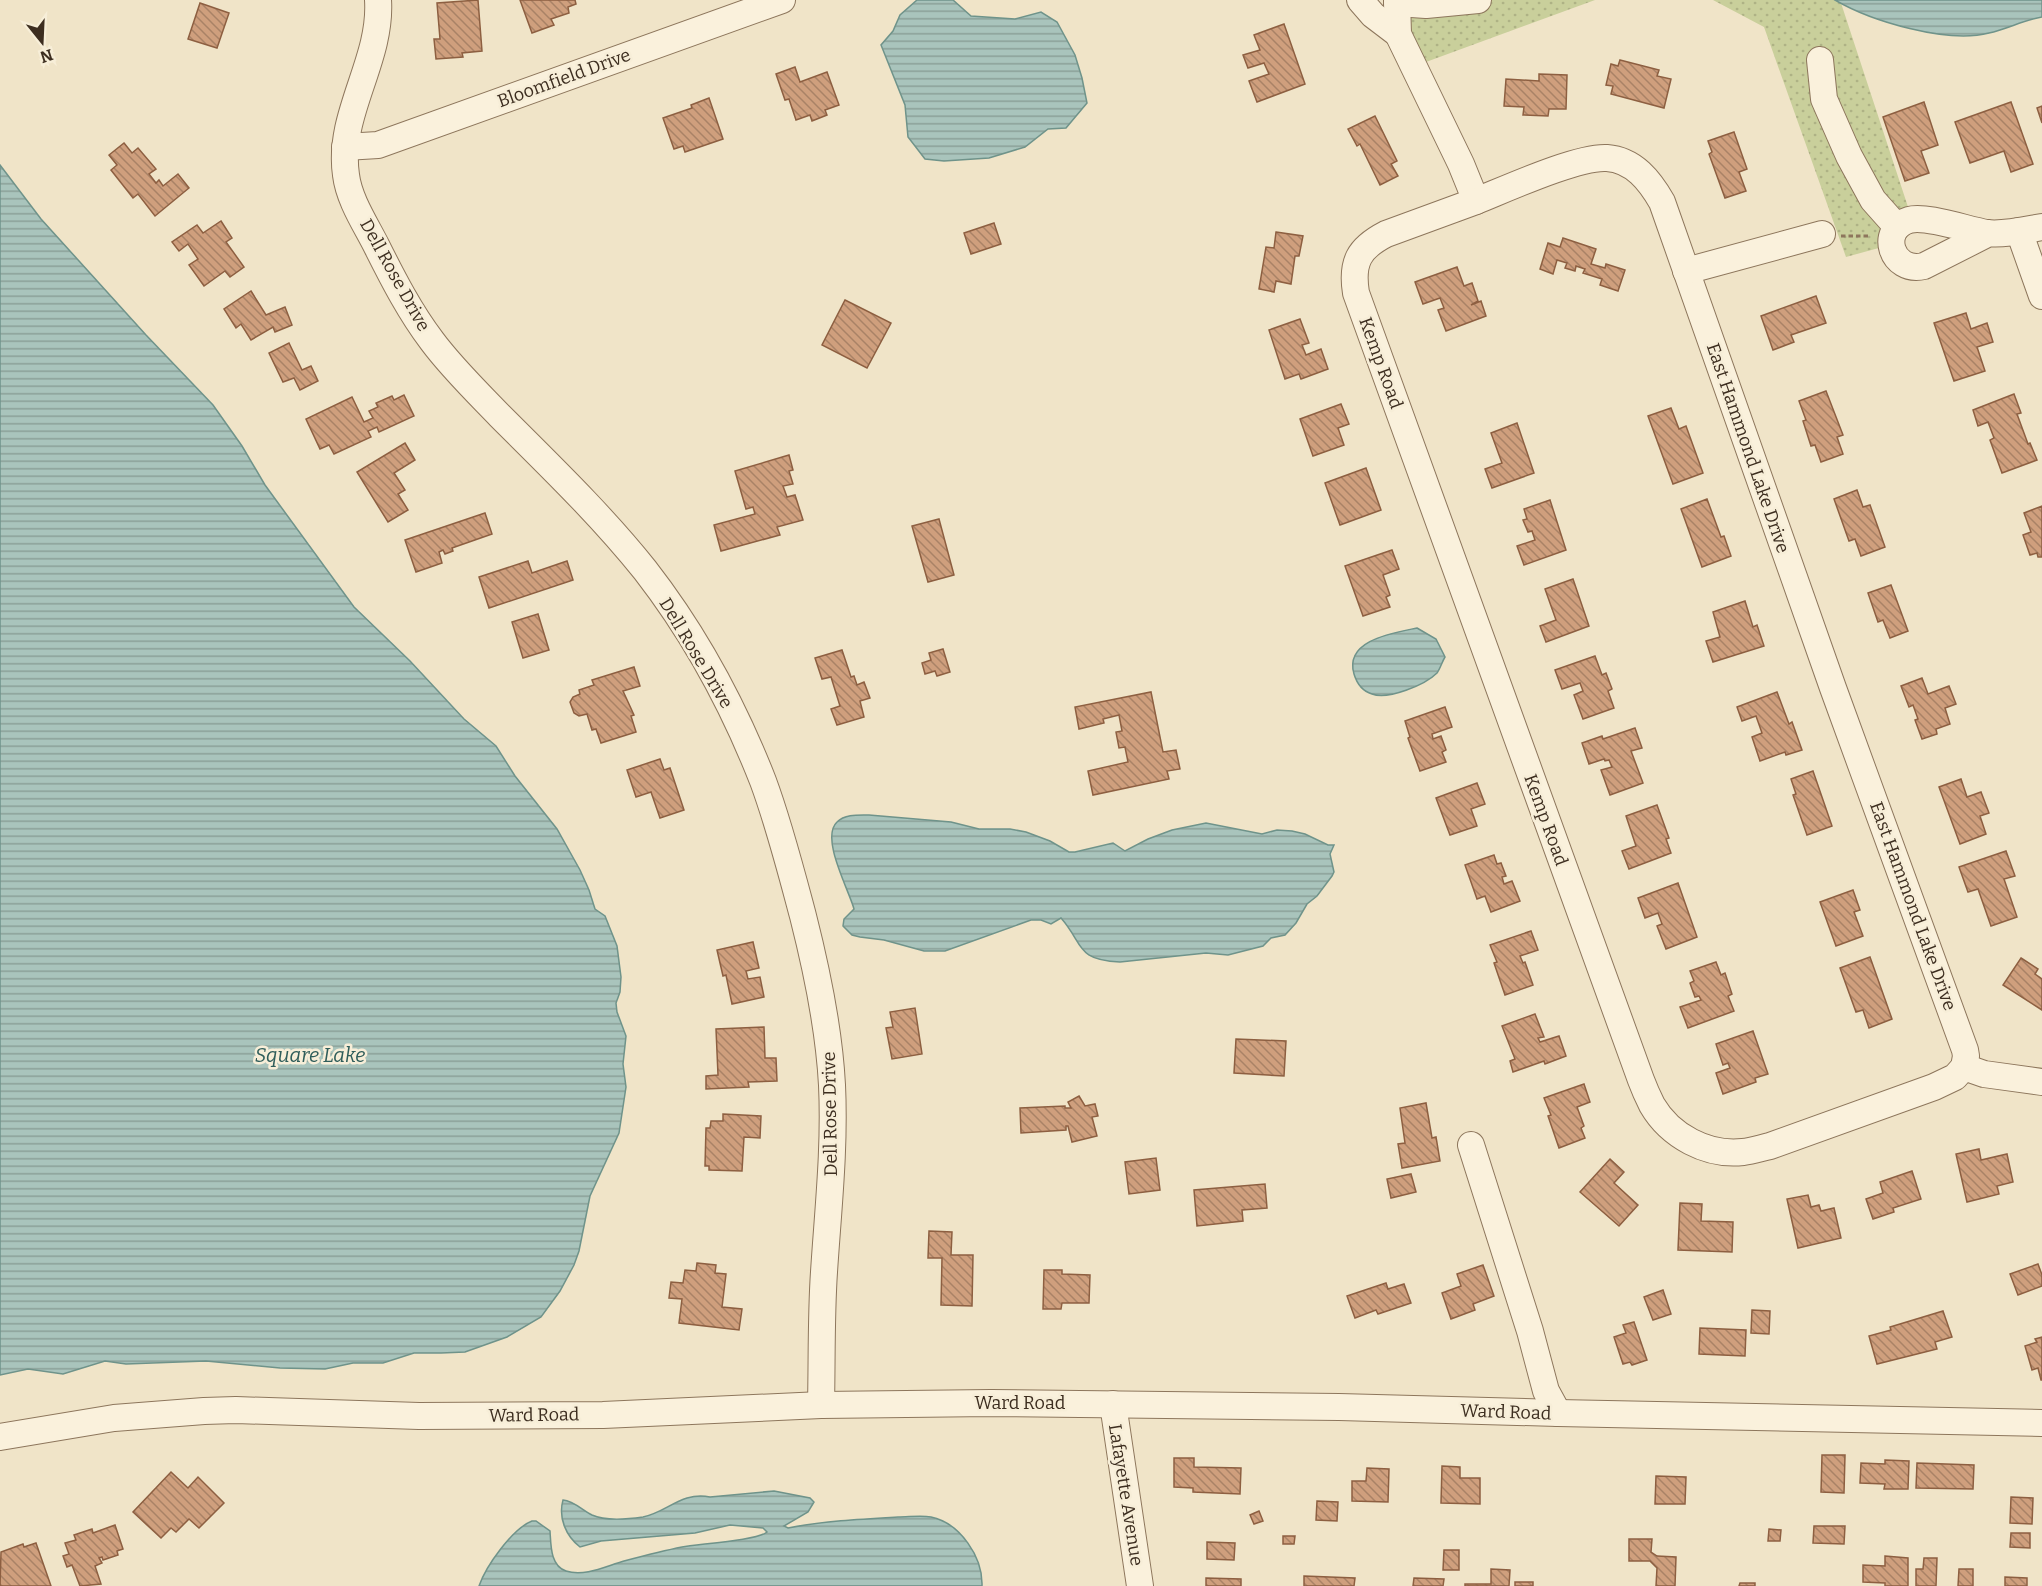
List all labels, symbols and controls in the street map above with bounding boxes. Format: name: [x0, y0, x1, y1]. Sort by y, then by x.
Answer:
north arrow: [12, 12, 72, 72]
street label: Bloomfield Drive: [494, 44, 634, 112]
text: N: [38, 45, 55, 67]
street label: Dell Rose Drive: [355, 215, 435, 335]
street label: Kemp Road: [1354, 314, 1408, 412]
street label: East Hammond Lake Drive: [1702, 340, 1794, 556]
street label: Dell Rose Drive: [654, 594, 738, 712]
street label: Kemp Road: [1519, 771, 1573, 869]
street label: East Hammond Lake Drive: [1865, 799, 1961, 1013]
water label: Square Lake: [255, 1043, 365, 1067]
street label: Dell Rose Drive: [818, 1051, 842, 1177]
street label: Ward Road: [975, 1392, 1066, 1414]
street label: Ward Road: [1460, 1399, 1552, 1425]
street label: Ward Road: [488, 1403, 580, 1427]
street label: Lafayette Avenue: [1104, 1422, 1148, 1568]

